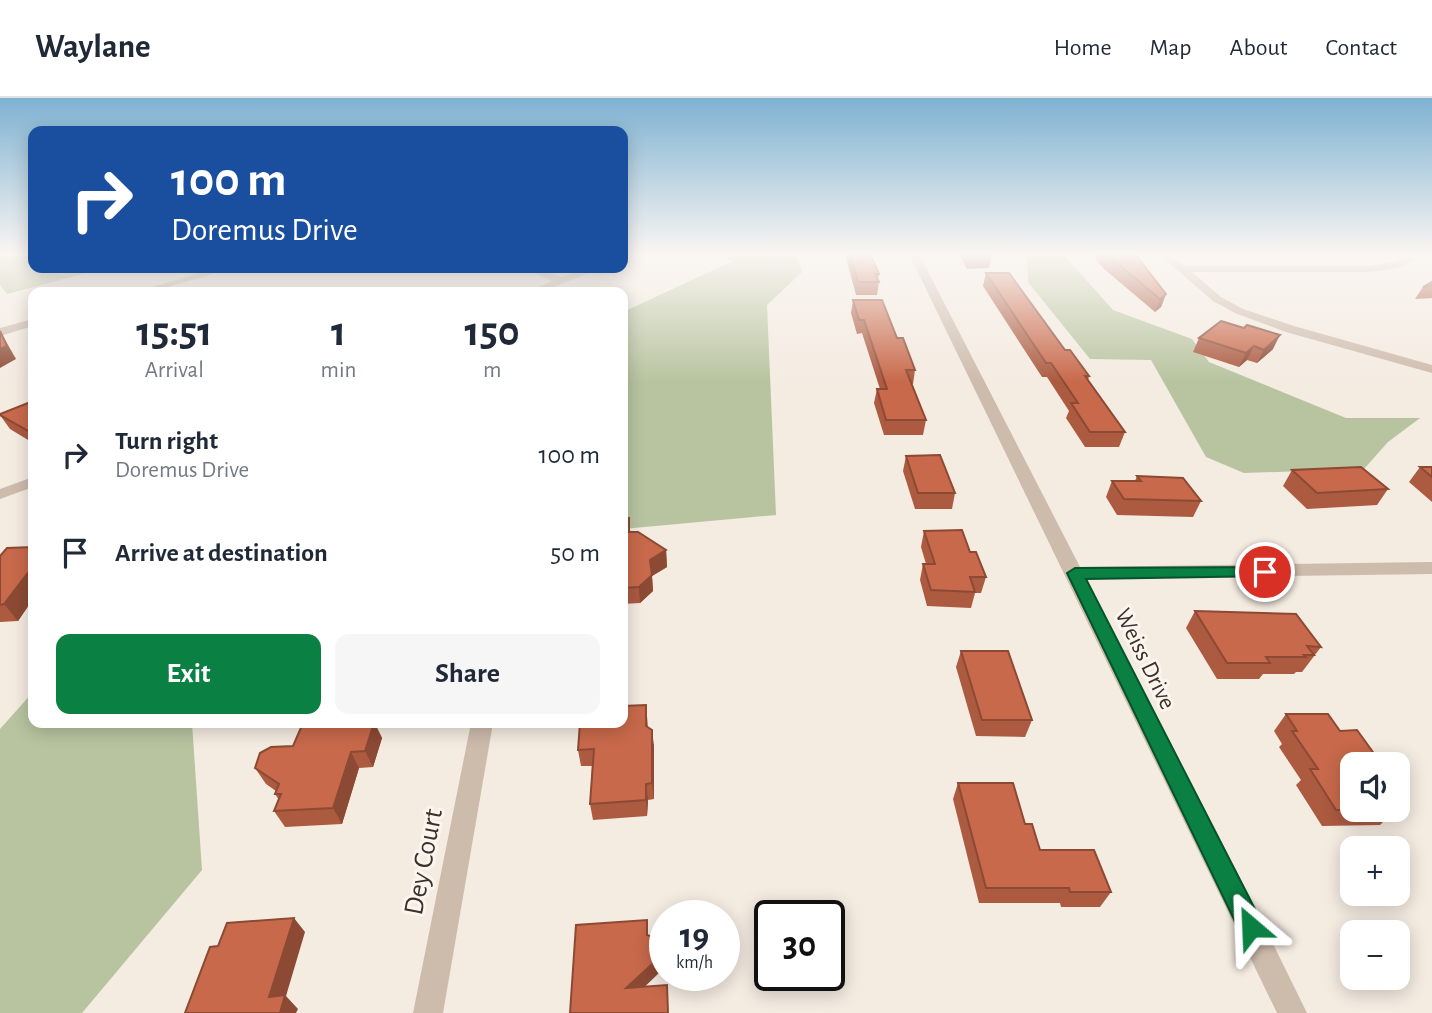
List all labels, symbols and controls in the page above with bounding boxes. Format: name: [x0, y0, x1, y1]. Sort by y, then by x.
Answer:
text: Waylane: [35, 31, 151, 64]
text: Home: [1054, 36, 1112, 60]
text: Map: [1150, 36, 1192, 60]
text: About: [1230, 36, 1287, 60]
text: Contact: [1325, 36, 1397, 60]
icon: right: [56, 154, 147, 245]
text: 100 m: [171, 156, 287, 205]
text: Doremus Drive: [171, 214, 358, 246]
text: 15:51: [136, 311, 212, 353]
text: 1: [331, 311, 346, 353]
text: 150: [465, 311, 520, 353]
text: Arrival: [145, 359, 204, 382]
text: min: [321, 359, 356, 382]
text: m: [483, 359, 501, 382]
text: Turn right: [115, 428, 218, 454]
icon: right: [56, 436, 94, 474]
text: 100 m: [539, 442, 600, 468]
text: Doremus Drive: [115, 459, 249, 482]
icon: arrive: [56, 534, 94, 572]
text: Arrive at destination: [115, 540, 328, 566]
text: 50 m: [550, 540, 600, 566]
pin: [1235, 542, 1295, 602]
icon: arrive: [1246, 553, 1284, 591]
street label: Weiss Drive: [1110, 605, 1180, 713]
button: Exit: [56, 634, 321, 714]
button: Share: [335, 634, 600, 714]
map controls: [1340, 752, 1410, 990]
button: sound: [1340, 752, 1410, 822]
street label: Dey Court: [400, 807, 448, 917]
button: +: [1340, 836, 1410, 906]
position arrow: [1214, 890, 1288, 964]
speed limit sign: 30: [754, 900, 845, 991]
text: 19: [680, 919, 709, 954]
button: −: [1340, 920, 1410, 990]
text: km/h: [676, 954, 713, 972]

